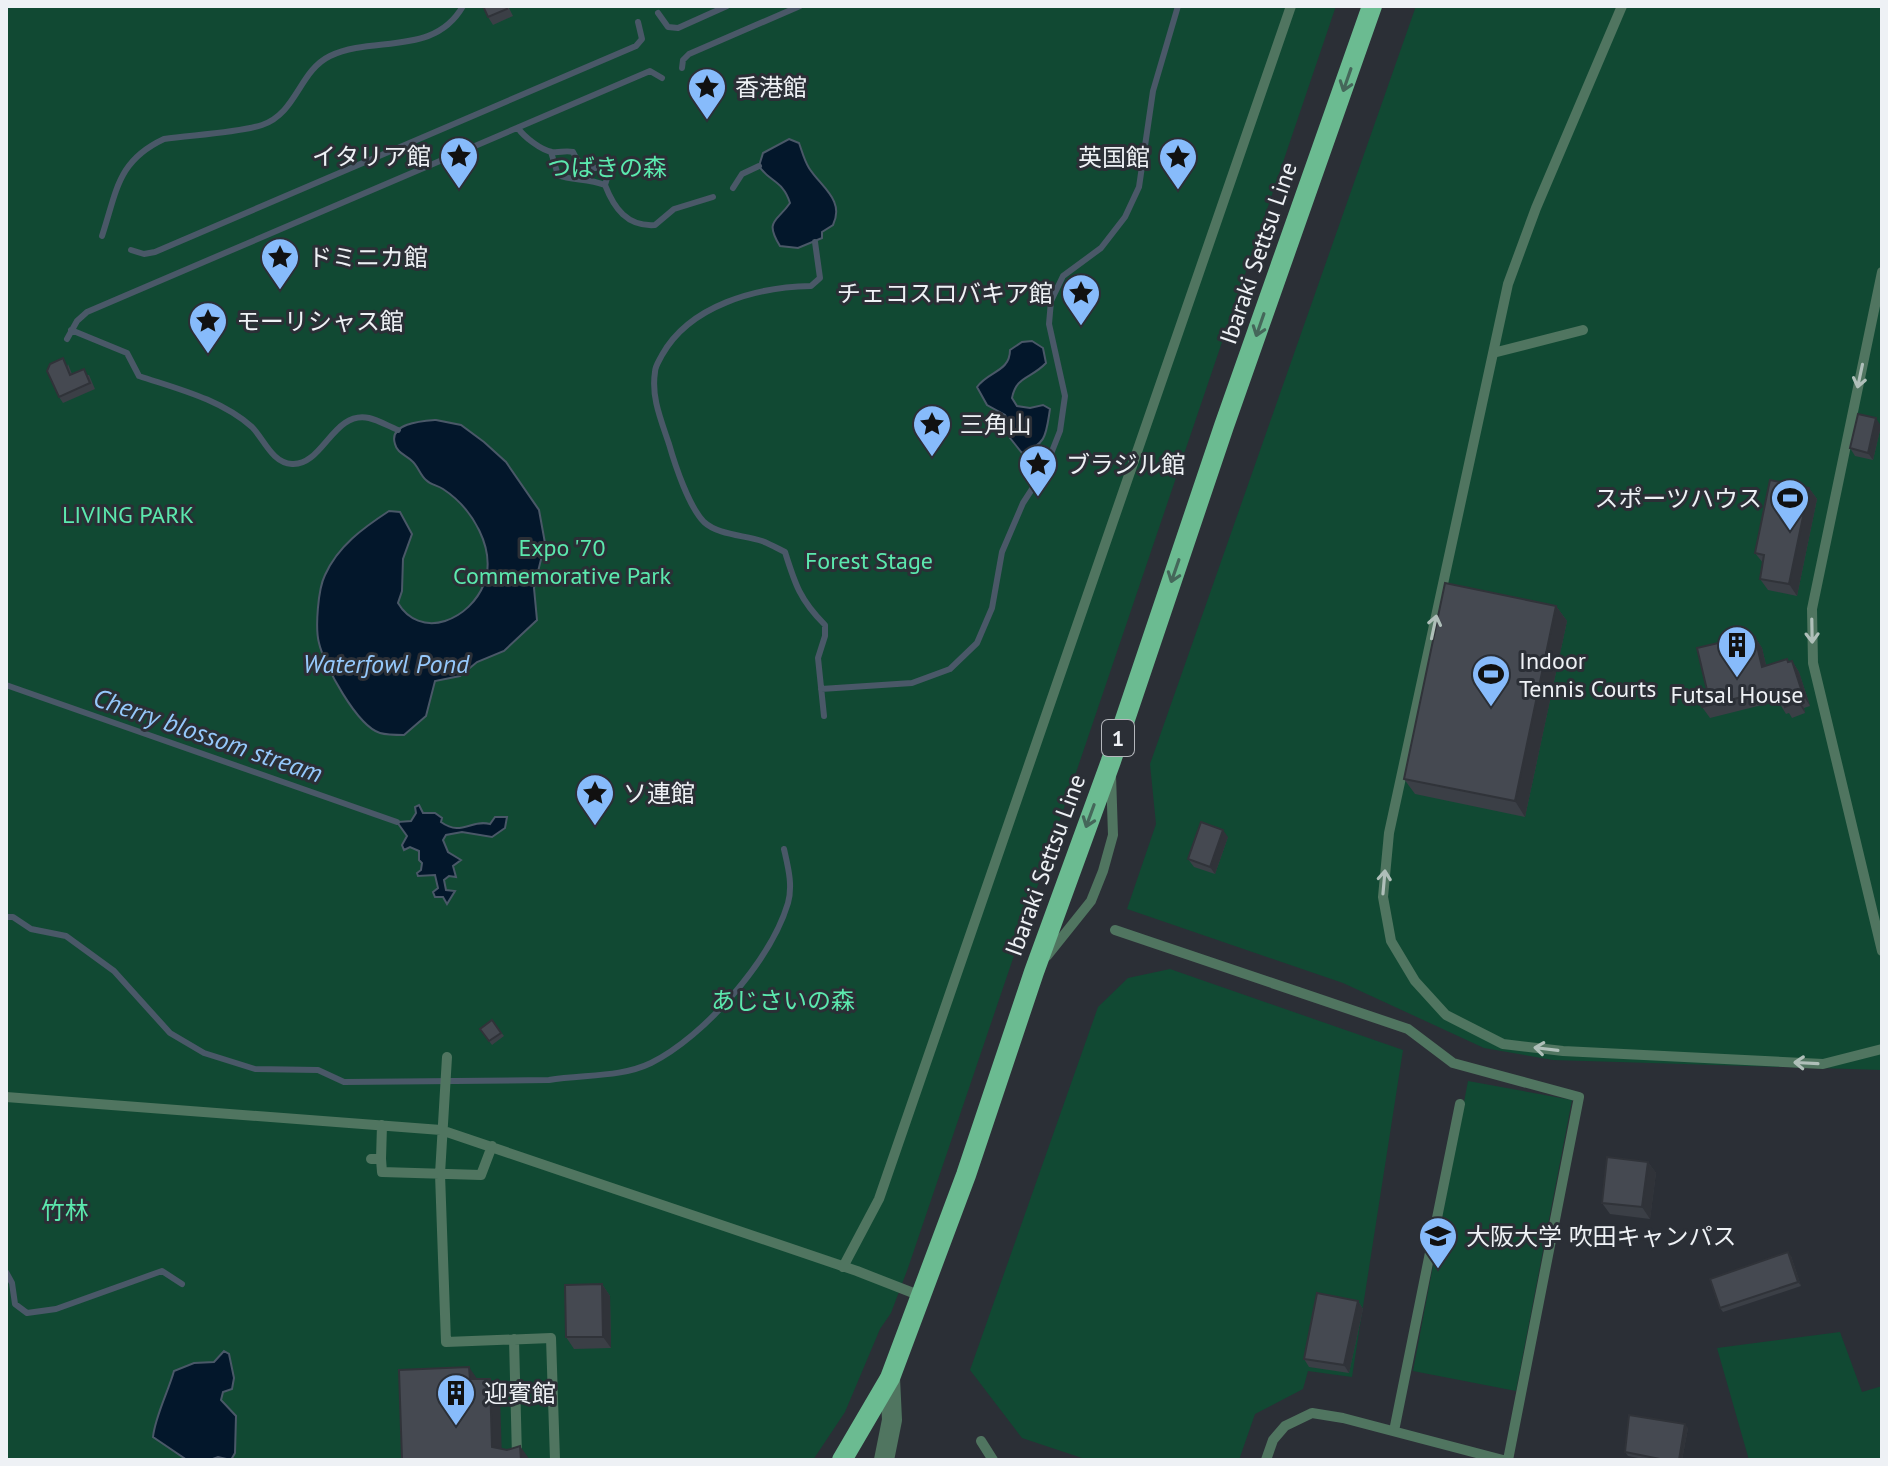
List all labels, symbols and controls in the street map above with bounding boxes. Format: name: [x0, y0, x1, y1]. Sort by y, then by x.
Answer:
place icon: 香港館: [686, 66, 728, 121]
one-way arrow: [1338, 67, 1353, 92]
place label: 香港館: [735, 72, 807, 103]
place icon: イタリア館: [438, 135, 480, 190]
place icon: 英国館: [1157, 136, 1199, 191]
place label: イタリア館: [312, 141, 431, 172]
place label: 英国館: [1078, 142, 1150, 173]
park label: つばきの森: [547, 152, 667, 183]
street label: Ibaraki Settsu Line: [1212, 158, 1304, 348]
place icon: ドミニカ館: [259, 236, 301, 291]
place label: ドミニカ館: [308, 242, 428, 273]
place icon: チェコスロバキア館: [1060, 272, 1102, 327]
place label: チェコスロバキア館: [837, 278, 1053, 309]
place icon: モーリシャス館: [187, 300, 229, 355]
place label: モーリシャス館: [236, 306, 404, 337]
one-way arrow: [1252, 312, 1267, 337]
one-way arrow: [1852, 363, 1867, 388]
place icon: 三角山: [911, 403, 953, 458]
place label: 三角山: [960, 409, 1032, 440]
place icon: ブラジル館: [1017, 443, 1059, 498]
place label: ブラジル館: [1066, 449, 1186, 480]
sports icon: スポーツハウス: [1769, 477, 1811, 532]
place label: スポーツハウス: [1594, 483, 1762, 514]
park label: LIVING PARK: [62, 499, 194, 530]
park label: Expo '70 Commemorative Park: [453, 532, 671, 591]
park label: Forest Stage: [805, 545, 933, 576]
one-way arrow: [1167, 558, 1182, 583]
one-way arrow: [1427, 614, 1442, 640]
one-way arrow: [1805, 617, 1820, 644]
building icon: Futsal House: [1716, 624, 1758, 679]
place label: Indoor Tennis Courts: [1519, 645, 1656, 704]
water label: Waterfowl Pond: [303, 647, 470, 680]
sports icon: Indoor Tennis Courts: [1470, 653, 1512, 708]
place label: Futsal House: [1670, 679, 1804, 710]
water label: Cherry blossom stream: [89, 680, 327, 790]
road number: 1: [1102, 720, 1134, 756]
street label: Ibaraki Settsu Line: [998, 770, 1092, 960]
place icon: ソ連館: [574, 772, 616, 827]
place label: ソ連館: [623, 778, 695, 809]
one-way arrow: [1082, 803, 1097, 828]
one-way arrow: [1377, 869, 1392, 896]
park label: あじさいの森: [711, 985, 855, 1016]
one-way arrow: [1534, 1041, 1559, 1056]
one-way arrow: [1793, 1055, 1820, 1070]
park label: 竹林: [41, 1195, 89, 1226]
school or university icon: 大阪大学 吹田キャンパス: [1417, 1215, 1459, 1270]
place label: 大阪大学 吹田キャンパス: [1466, 1221, 1736, 1252]
building icon: 迎賓館: [435, 1372, 477, 1427]
place label: 迎賓館: [484, 1378, 556, 1409]

